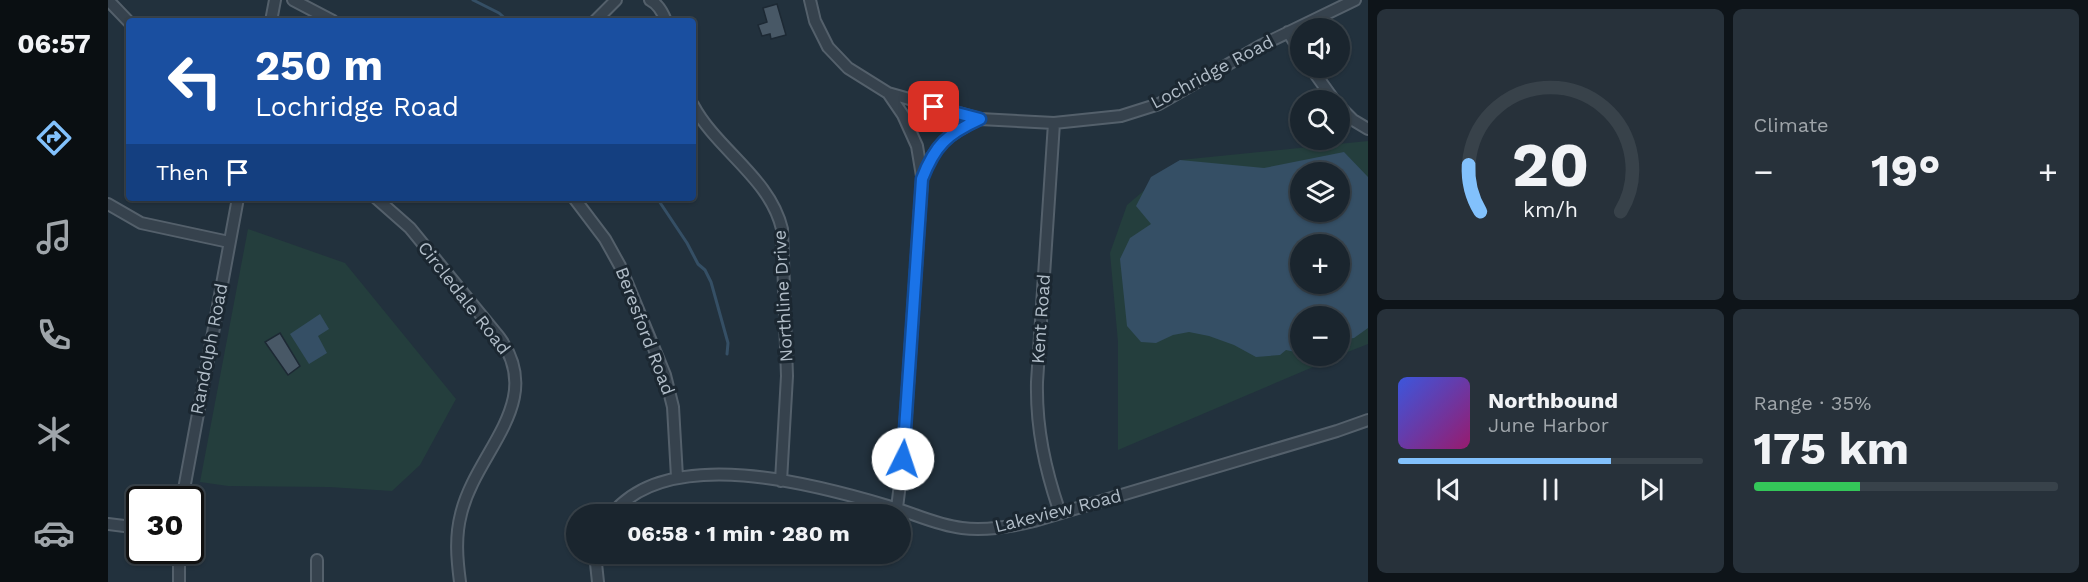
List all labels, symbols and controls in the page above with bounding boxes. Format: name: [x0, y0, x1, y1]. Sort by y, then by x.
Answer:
map controls: [1290, 18, 1350, 366]
button: sound: [1290, 18, 1350, 78]
text: 06:57: [17, 28, 91, 60]
street label: Lochridge Road: [1147, 30, 1277, 113]
text: 250 m: [255, 41, 383, 90]
icon: left: [156, 42, 234, 120]
pin: [908, 81, 959, 132]
icon: arrive: [917, 90, 950, 123]
button: search: [1290, 90, 1350, 150]
text: Lochridge Road: [255, 91, 459, 123]
text: Climate: [1754, 113, 1829, 137]
icon: directions: [33, 117, 75, 159]
text: 20: [1512, 128, 1589, 201]
text: 19°: [1871, 144, 1940, 197]
text: −: [1754, 152, 1773, 191]
text: +: [2038, 152, 2058, 191]
icon: arrive: [221, 156, 254, 189]
text: Then: [156, 160, 209, 185]
button: layers: [1290, 162, 1350, 222]
text: km/h: [1523, 197, 1578, 222]
icon: music: [33, 216, 75, 258]
street label: Northline Drive: [769, 230, 796, 363]
button: +: [1290, 234, 1350, 294]
street label: Circledale Road: [414, 237, 515, 358]
street label: Beresford Road: [611, 264, 679, 398]
street label: Kent Road: [1027, 273, 1054, 365]
street label: Randolph Road: [185, 281, 232, 416]
button: −: [1290, 306, 1350, 366]
icon: phone: [33, 314, 75, 356]
text: Northbound: [1488, 388, 1618, 413]
text: Range · 35%: [1754, 391, 1871, 415]
icon: climate: [33, 413, 75, 455]
text: June Harbor: [1488, 413, 1609, 437]
text: 175 km: [1754, 422, 1909, 475]
position arrow: [871, 427, 935, 491]
icon: previous: [1432, 473, 1465, 506]
icon: pause: [1534, 473, 1567, 506]
icon: next: [1635, 473, 1668, 506]
street label: Lakeview Road: [992, 485, 1123, 536]
speed limit sign: 30: [126, 486, 204, 564]
icon: car: [33, 512, 75, 554]
text: 06:58 · 1 min · 280 m: [627, 521, 850, 546]

